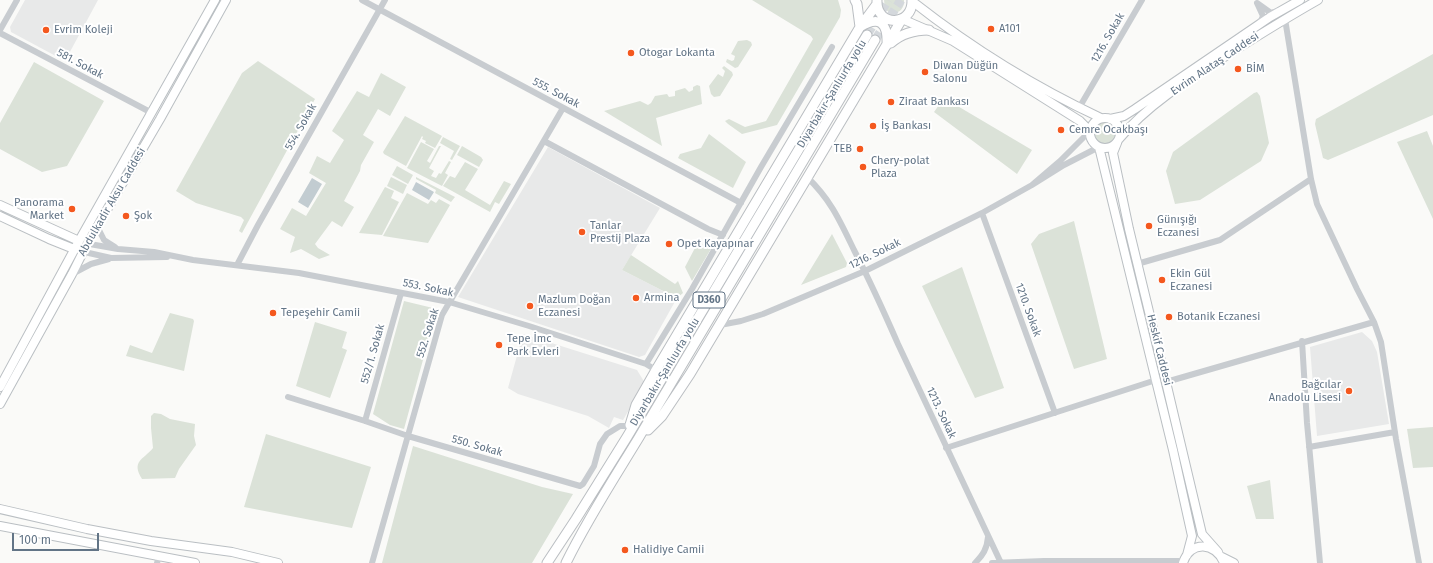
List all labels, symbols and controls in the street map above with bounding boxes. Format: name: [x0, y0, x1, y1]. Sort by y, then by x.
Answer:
street label: 1216. Sokak: [1088, 11, 1128, 65]
place label: A101: [999, 22, 1020, 36]
place label: Evrim Koleji: [54, 23, 113, 37]
marker: A101: [986, 24, 996, 34]
marker: Evrim Koleji: [41, 25, 51, 35]
street label: Evrim Alataş Caddesi: [1168, 30, 1262, 98]
street label: Diyarbakır-Şanlıurfa yolu: [794, 38, 870, 150]
street label: 581. Sokak: [54, 46, 106, 82]
place label: Otogar Lokanta: [639, 46, 715, 60]
marker: Otogar Lokanta: [626, 48, 636, 58]
place label: Diwan Düğün Salonu: [933, 59, 998, 85]
place label: BİM: [1246, 62, 1264, 76]
marker: BİM: [1233, 64, 1243, 74]
marker: Diwan Düğün Salonu: [920, 67, 930, 77]
street label: 555. Sokak: [530, 75, 582, 111]
place label: Ziraat Bankası: [899, 95, 969, 109]
marker: Ziraat Bankası: [886, 97, 896, 107]
street label: 554. Sokak: [282, 101, 320, 153]
place label: İş Bankası: [881, 119, 931, 133]
marker: İş Bankası: [868, 121, 878, 131]
place label: Cemre Ocakbaşı: [1069, 123, 1148, 137]
marker: Cemre Ocakbaşı: [1056, 125, 1066, 135]
place label: TEB: [834, 142, 852, 156]
marker: TEB: [855, 144, 865, 154]
street label: Abdulkadir Aksu Caddesi: [76, 145, 148, 259]
place label: Chery-polat Plaza: [871, 154, 930, 180]
marker: Chery-polat Plaza: [858, 162, 868, 172]
place label: Panorama Market: [14, 196, 64, 222]
marker: Panorama Market: [67, 204, 77, 214]
place label: Şok: [134, 209, 152, 223]
marker: Şok: [121, 211, 131, 221]
place label: Günışığı Eczanesi: [1157, 213, 1199, 239]
place label: Tanlar Prestij Plaza: [590, 219, 650, 245]
marker: Günışığı Eczanesi: [1144, 221, 1154, 231]
marker: Tanlar Prestij Plaza: [577, 227, 587, 237]
street label: 1216. Sokak: [847, 236, 903, 272]
place label: Opet Kayapınar: [677, 237, 754, 251]
marker: Opet Kayapınar: [664, 239, 674, 249]
place label: Ekin Gül Eczanesi: [1170, 267, 1212, 293]
marker: Ekin Gül Eczanesi: [1157, 275, 1167, 285]
street label: 553. Sokak: [401, 276, 455, 300]
street label: 1210. Sokak: [1012, 281, 1044, 339]
place label: Armina: [644, 291, 680, 305]
road number: D360: [693, 292, 725, 308]
place label: Mazlum Doğan Eczanesi: [538, 293, 611, 319]
marker: Armina: [631, 293, 641, 303]
marker: Mazlum Doğan Eczanesi: [525, 301, 535, 311]
place label: Tepeşehir Camii: [281, 306, 360, 320]
street label: 552. Sokak: [414, 307, 442, 359]
marker: Tepeşehir Camii: [268, 308, 278, 318]
place label: Botanik Eczanesi: [1177, 310, 1260, 324]
marker: Botanik Eczanesi: [1164, 312, 1174, 322]
street label: Heskif Caddesi: [1144, 313, 1174, 387]
street label: Diyarbakır-Şanlıurfa yolu: [627, 316, 703, 428]
street label: 552/1. Sokak: [358, 323, 388, 385]
place label: Tepe İmc Park Evleri: [507, 332, 559, 358]
marker: Tepe İmc Park Evleri: [494, 340, 504, 350]
place label: Bağcılar Anadolu Lisesi: [1269, 378, 1341, 404]
street label: 1213. Sokak: [923, 385, 959, 441]
marker: Bağcılar Anadolu Lisesi: [1344, 386, 1354, 396]
street label: 550. Sokak: [450, 432, 504, 460]
scale bar: [14, 525, 101, 551]
text: 100 m: [19, 533, 51, 547]
place label: Halidiye Camii: [633, 543, 704, 557]
marker: Halidiye Camii: [620, 545, 630, 555]

